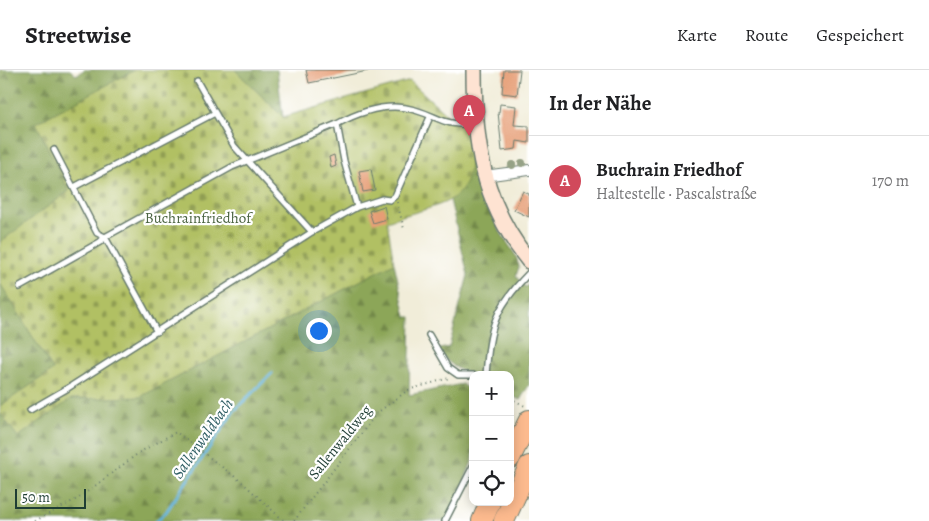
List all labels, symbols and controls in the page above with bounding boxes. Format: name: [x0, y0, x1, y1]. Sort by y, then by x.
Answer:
text: Streetwise: [25, 19, 131, 51]
text: Karte: [677, 23, 717, 47]
text: Route: [745, 23, 788, 47]
text: Gespeichert: [816, 23, 904, 47]
text: In der Nähe: [549, 89, 651, 117]
pin: A: [453, 95, 485, 136]
text: Buchrain Friedhof: [596, 157, 742, 183]
text: A: [560, 170, 570, 192]
text: 170 m: [872, 170, 909, 192]
text: Haltestelle · Pascalstraße: [596, 183, 757, 205]
park label: Buchrainfriedhof: [145, 208, 253, 228]
your location: [306, 318, 332, 344]
map controls: [469, 371, 514, 506]
button: +: [469, 371, 514, 416]
water label: Sallenwaldbach: [167, 394, 239, 483]
street label: Sallenwaldweg: [304, 400, 376, 483]
button: −: [469, 416, 514, 461]
button: locate: [469, 461, 514, 506]
scale bar: [15, 486, 86, 509]
text: 50 m: [22, 488, 50, 507]

